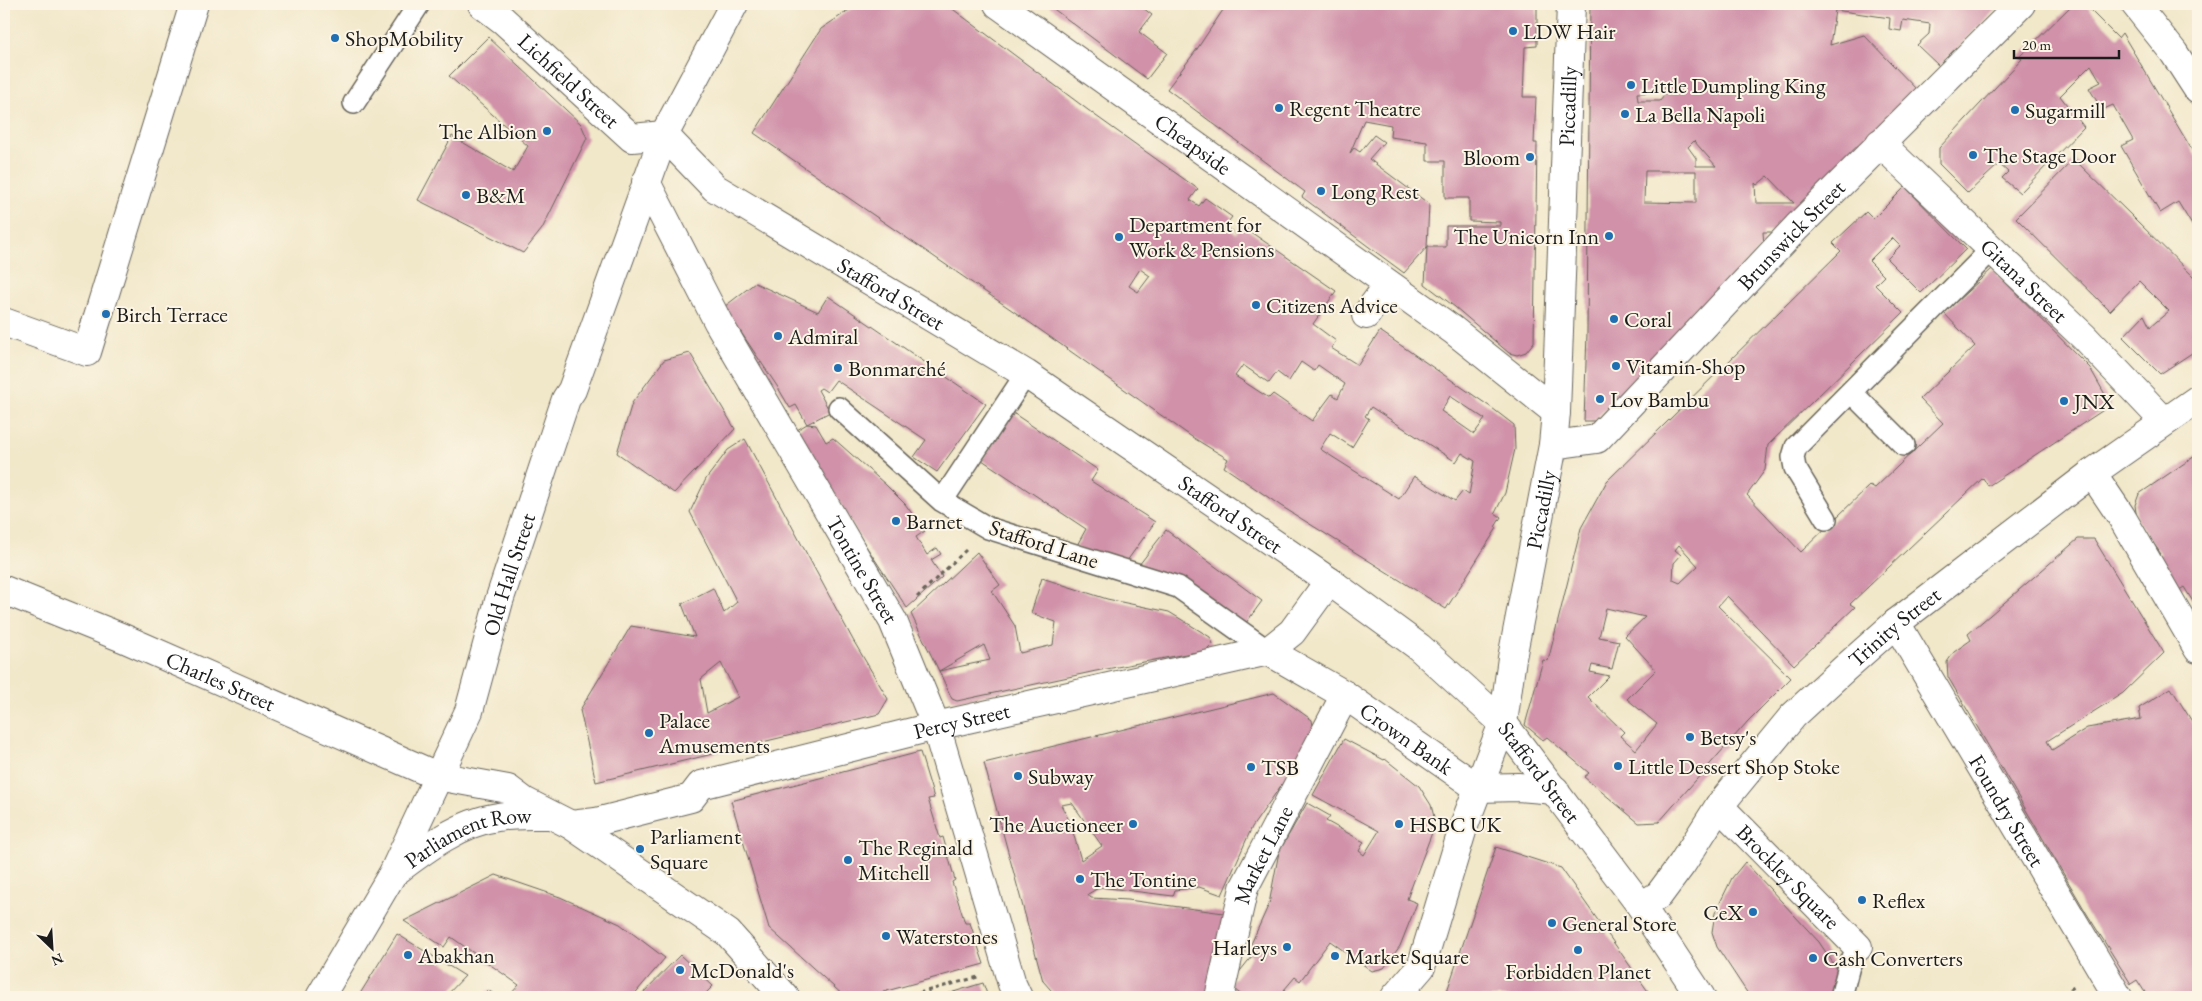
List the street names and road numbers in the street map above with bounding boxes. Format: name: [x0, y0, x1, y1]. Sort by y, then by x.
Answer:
street label: Lichfield Street: [512, 27, 626, 134]
street label: Piccadilly: [1551, 65, 1583, 147]
street label: Cheapside: [1149, 106, 1238, 181]
street label: Brunswick Street: [1731, 173, 1851, 296]
street label: Gitana Street: [1974, 232, 2074, 329]
street label: Stafford Street: [832, 250, 950, 337]
street label: Piccadilly: [1519, 467, 1562, 552]
street label: Stafford Street: [1173, 468, 1289, 560]
street label: Old Hall Street: [476, 509, 542, 639]
street label: Tontine Street: [820, 510, 906, 629]
street label: Stafford Lane: [985, 513, 1103, 575]
street label: Trinity Street: [1842, 580, 1946, 673]
street label: Charles Street: [161, 644, 280, 718]
street label: Percy Street: [910, 695, 1013, 746]
street label: Crown Bank: [1354, 695, 1460, 781]
street label: Stafford Street: [1492, 715, 1588, 829]
street label: Foundry Street: [1963, 749, 2052, 872]
street label: Parliament Row: [398, 800, 533, 875]
street label: Market Lane: [1226, 800, 1300, 907]
street label: Brockley Square: [1730, 818, 1847, 936]

